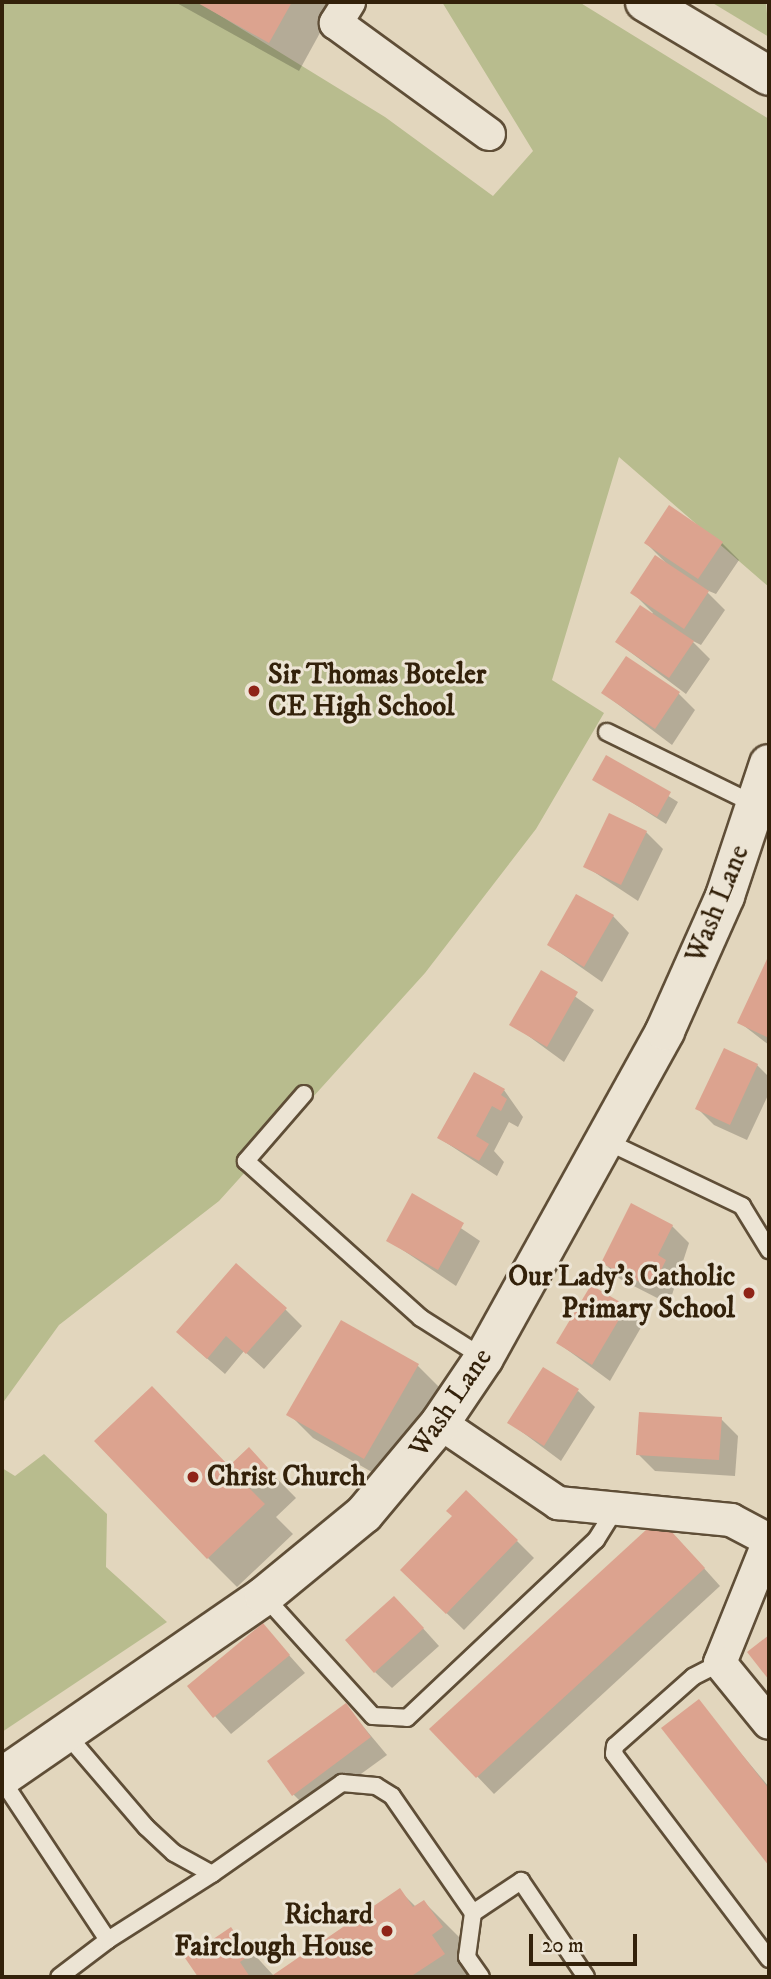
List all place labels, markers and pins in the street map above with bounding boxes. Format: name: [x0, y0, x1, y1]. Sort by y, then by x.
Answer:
place label: Sir Thomas Boteler CE High School: [268, 658, 486, 724]
marker: Sir Thomas Boteler CE High School: [246, 683, 262, 699]
place label: Our Lady's Catholic Primary School: [508, 1260, 735, 1326]
marker: Our Lady's Catholic Primary School: [741, 1285, 757, 1301]
place label: Christ Church: [207, 1460, 366, 1494]
marker: Christ Church: [185, 1469, 201, 1485]
place label: Richard Fairclough House: [174, 1898, 373, 1964]
marker: Richard Fairclough House: [379, 1923, 395, 1939]

